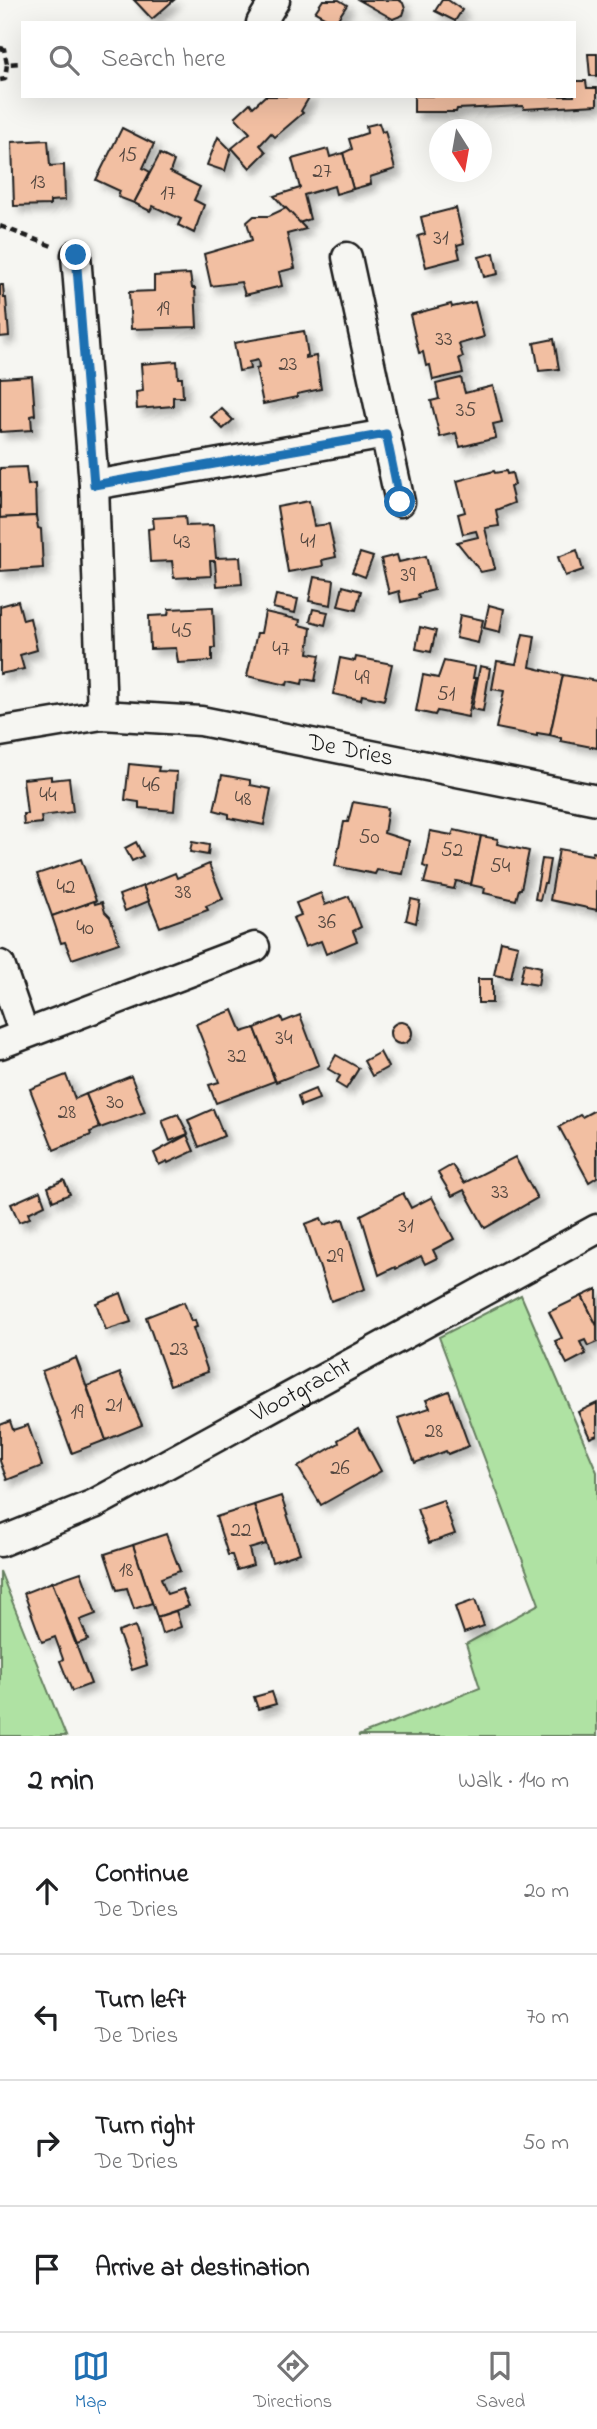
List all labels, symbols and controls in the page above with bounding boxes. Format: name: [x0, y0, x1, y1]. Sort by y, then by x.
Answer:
search box: [21, 21, 576, 98]
icon: search: [45, 41, 83, 79]
text: Search here: [101, 41, 226, 79]
north arrow: [429, 119, 492, 182]
house number: 15: [119, 141, 137, 171]
house number: 27: [312, 157, 332, 187]
house number: 13: [30, 168, 46, 198]
house number: 17: [160, 179, 176, 209]
house number: 31: [433, 224, 449, 254]
route end: [60, 239, 91, 270]
house number: 19: [157, 295, 170, 325]
house number: 33: [435, 325, 453, 355]
house number: 23: [278, 350, 298, 380]
house number: 35: [456, 396, 476, 426]
route start: [384, 486, 415, 517]
house number: 41: [300, 527, 316, 557]
house number: 43: [173, 528, 191, 558]
house number: 39: [401, 561, 416, 591]
house number: 45: [172, 617, 192, 647]
house number: 47: [272, 635, 290, 665]
house number: 49: [355, 664, 370, 694]
house number: 51: [437, 680, 456, 710]
street label: De Dries: [304, 725, 396, 776]
house number: 46: [142, 771, 160, 801]
house number: 44: [39, 781, 57, 811]
house number: 48: [235, 785, 251, 815]
house number: 50: [358, 823, 380, 853]
house number: 52: [441, 836, 463, 866]
house number: 54: [490, 852, 511, 882]
house number: 42: [56, 873, 76, 903]
house number: 38: [175, 878, 191, 908]
house number: 36: [318, 908, 336, 938]
house number: 40: [76, 914, 94, 944]
house number: 34: [275, 1024, 293, 1054]
house number: 32: [227, 1042, 247, 1072]
house number: 30: [106, 1088, 124, 1118]
house number: 28: [58, 1098, 76, 1128]
house number: 33: [491, 1178, 509, 1208]
house number: 31: [398, 1212, 414, 1242]
house number: 29: [327, 1242, 344, 1272]
house number: 23: [169, 1335, 189, 1365]
street label: Vlootgracht: [244, 1349, 358, 1433]
house number: 21: [105, 1391, 123, 1421]
house number: 19: [71, 1398, 84, 1428]
house number: 28: [425, 1417, 443, 1447]
house number: 26: [330, 1454, 350, 1484]
house number: 22: [231, 1516, 251, 1546]
house number: 18: [119, 1556, 133, 1586]
text: 2 min: [28, 1760, 94, 1804]
text: Walk · 140 m: [458, 1765, 569, 1798]
text: Continue: [95, 1856, 188, 1894]
icon: ahead: [28, 1872, 66, 1910]
text: 20 m: [524, 1875, 569, 1908]
text: De Dries: [95, 1894, 178, 1927]
text: Turn left: [95, 1982, 186, 2020]
icon: left: [28, 1998, 66, 2036]
text: 70 m: [526, 2001, 569, 2034]
text: De Dries: [95, 2020, 178, 2053]
text: Turn right: [95, 2108, 195, 2146]
icon: right: [28, 2124, 66, 2162]
text: 50 m: [522, 2127, 569, 2160]
text: De Dries: [95, 2146, 178, 2179]
icon: arrive: [28, 2250, 66, 2288]
text: Arrive at destination: [95, 2250, 310, 2288]
tab: Map: [72, 2347, 110, 2416]
tab: Directions: [253, 2347, 332, 2416]
tab: Saved: [476, 2347, 525, 2416]

